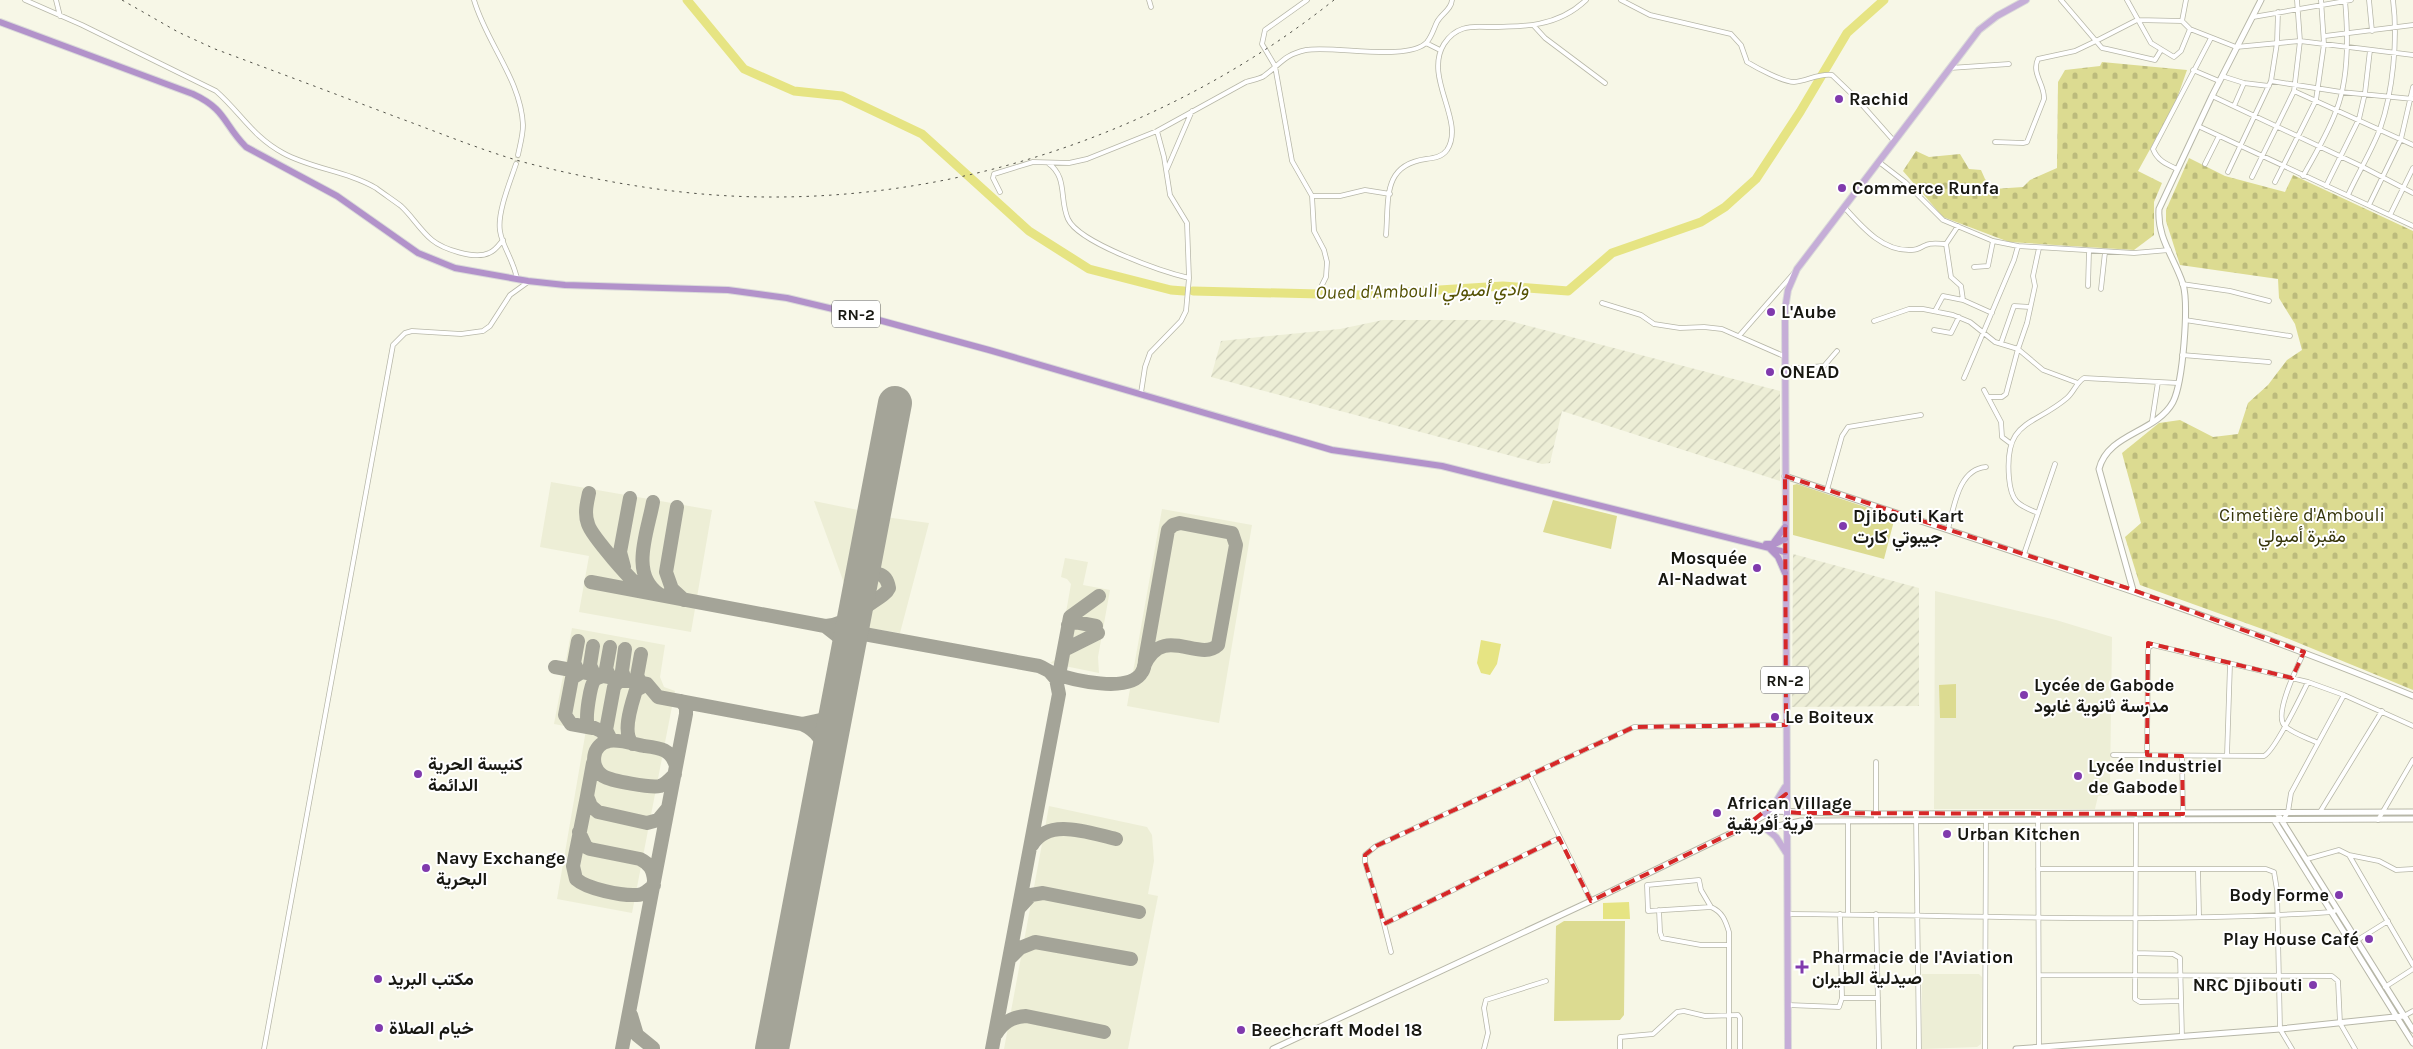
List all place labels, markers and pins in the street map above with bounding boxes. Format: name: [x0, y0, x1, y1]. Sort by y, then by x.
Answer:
place label: Rachid: [1849, 88, 1909, 110]
marker: Rachid: [1833, 93, 1845, 105]
place label: Commerce Runfa: [1852, 177, 1999, 199]
marker: Commerce Runfa: [1836, 182, 1848, 194]
place label: L'Aube: [1781, 301, 1836, 323]
marker: L'Aube: [1765, 306, 1777, 318]
place label: ONEAD: [1780, 361, 1839, 383]
marker: ONEAD: [1764, 366, 1776, 378]
place label: Djibouti Kart جيبوتي كارت: [1853, 505, 1964, 552]
marker: Djibouti Kart جيبوتي كارت: [1837, 520, 1849, 532]
place label: Mosquée Al-Nadwat: [1658, 547, 1747, 590]
marker: Mosquée Al-Nadwat: [1751, 562, 1763, 574]
place label: Lycée de Gabode مدرسة ثانوية غابود: [2034, 674, 2174, 717]
marker: Lycée de Gabode مدرسة ثانوية غابود: [2018, 689, 2030, 701]
place label: Le Boiteux: [1785, 706, 1874, 728]
marker: Le Boiteux: [1769, 711, 1781, 723]
place label: كنيسة الحرية الدائمة: [428, 753, 523, 796]
place label: Lycée Industriel de Gabode: [2088, 755, 2222, 798]
marker: كنيسة الحرية الدائمة: [412, 768, 424, 780]
marker: Lycée Industriel de Gabode: [2072, 770, 2084, 782]
place label: African Village قرية أفريقية: [1727, 792, 1852, 835]
marker: African Village قرية أفريقية: [1711, 807, 1723, 819]
place label: Urban Kitchen: [1957, 823, 2080, 845]
marker: Urban Kitchen: [1941, 828, 1953, 840]
place label: Navy Exchange البحرية: [436, 847, 565, 890]
marker: Navy Exchange البحرية: [420, 862, 432, 874]
place label: Body Forme: [2229, 884, 2329, 906]
marker: Body Forme: [2333, 889, 2345, 901]
place label: Play House Café: [2223, 928, 2359, 950]
marker: Play House Café: [2363, 933, 2375, 945]
place label: Pharmacie de l'Aviation صيدلية الطيران: [1812, 946, 2013, 989]
marker: Pharmacie de l'Aviation صيدلية الطيران: [1796, 961, 1808, 973]
place label: مكتب البريد: [388, 968, 474, 990]
marker: مكتب البريد: [372, 973, 384, 985]
place label: NRC Djibouti: [2193, 974, 2303, 996]
marker: NRC Djibouti: [2307, 979, 2319, 991]
place label: خيام الصلاة: [389, 1017, 474, 1040]
place label: Beechcraft Model 18: [1251, 1019, 1423, 1041]
marker: خيام الصلاة: [373, 1022, 385, 1034]
marker: Beechcraft Model 18: [1235, 1024, 1247, 1036]

